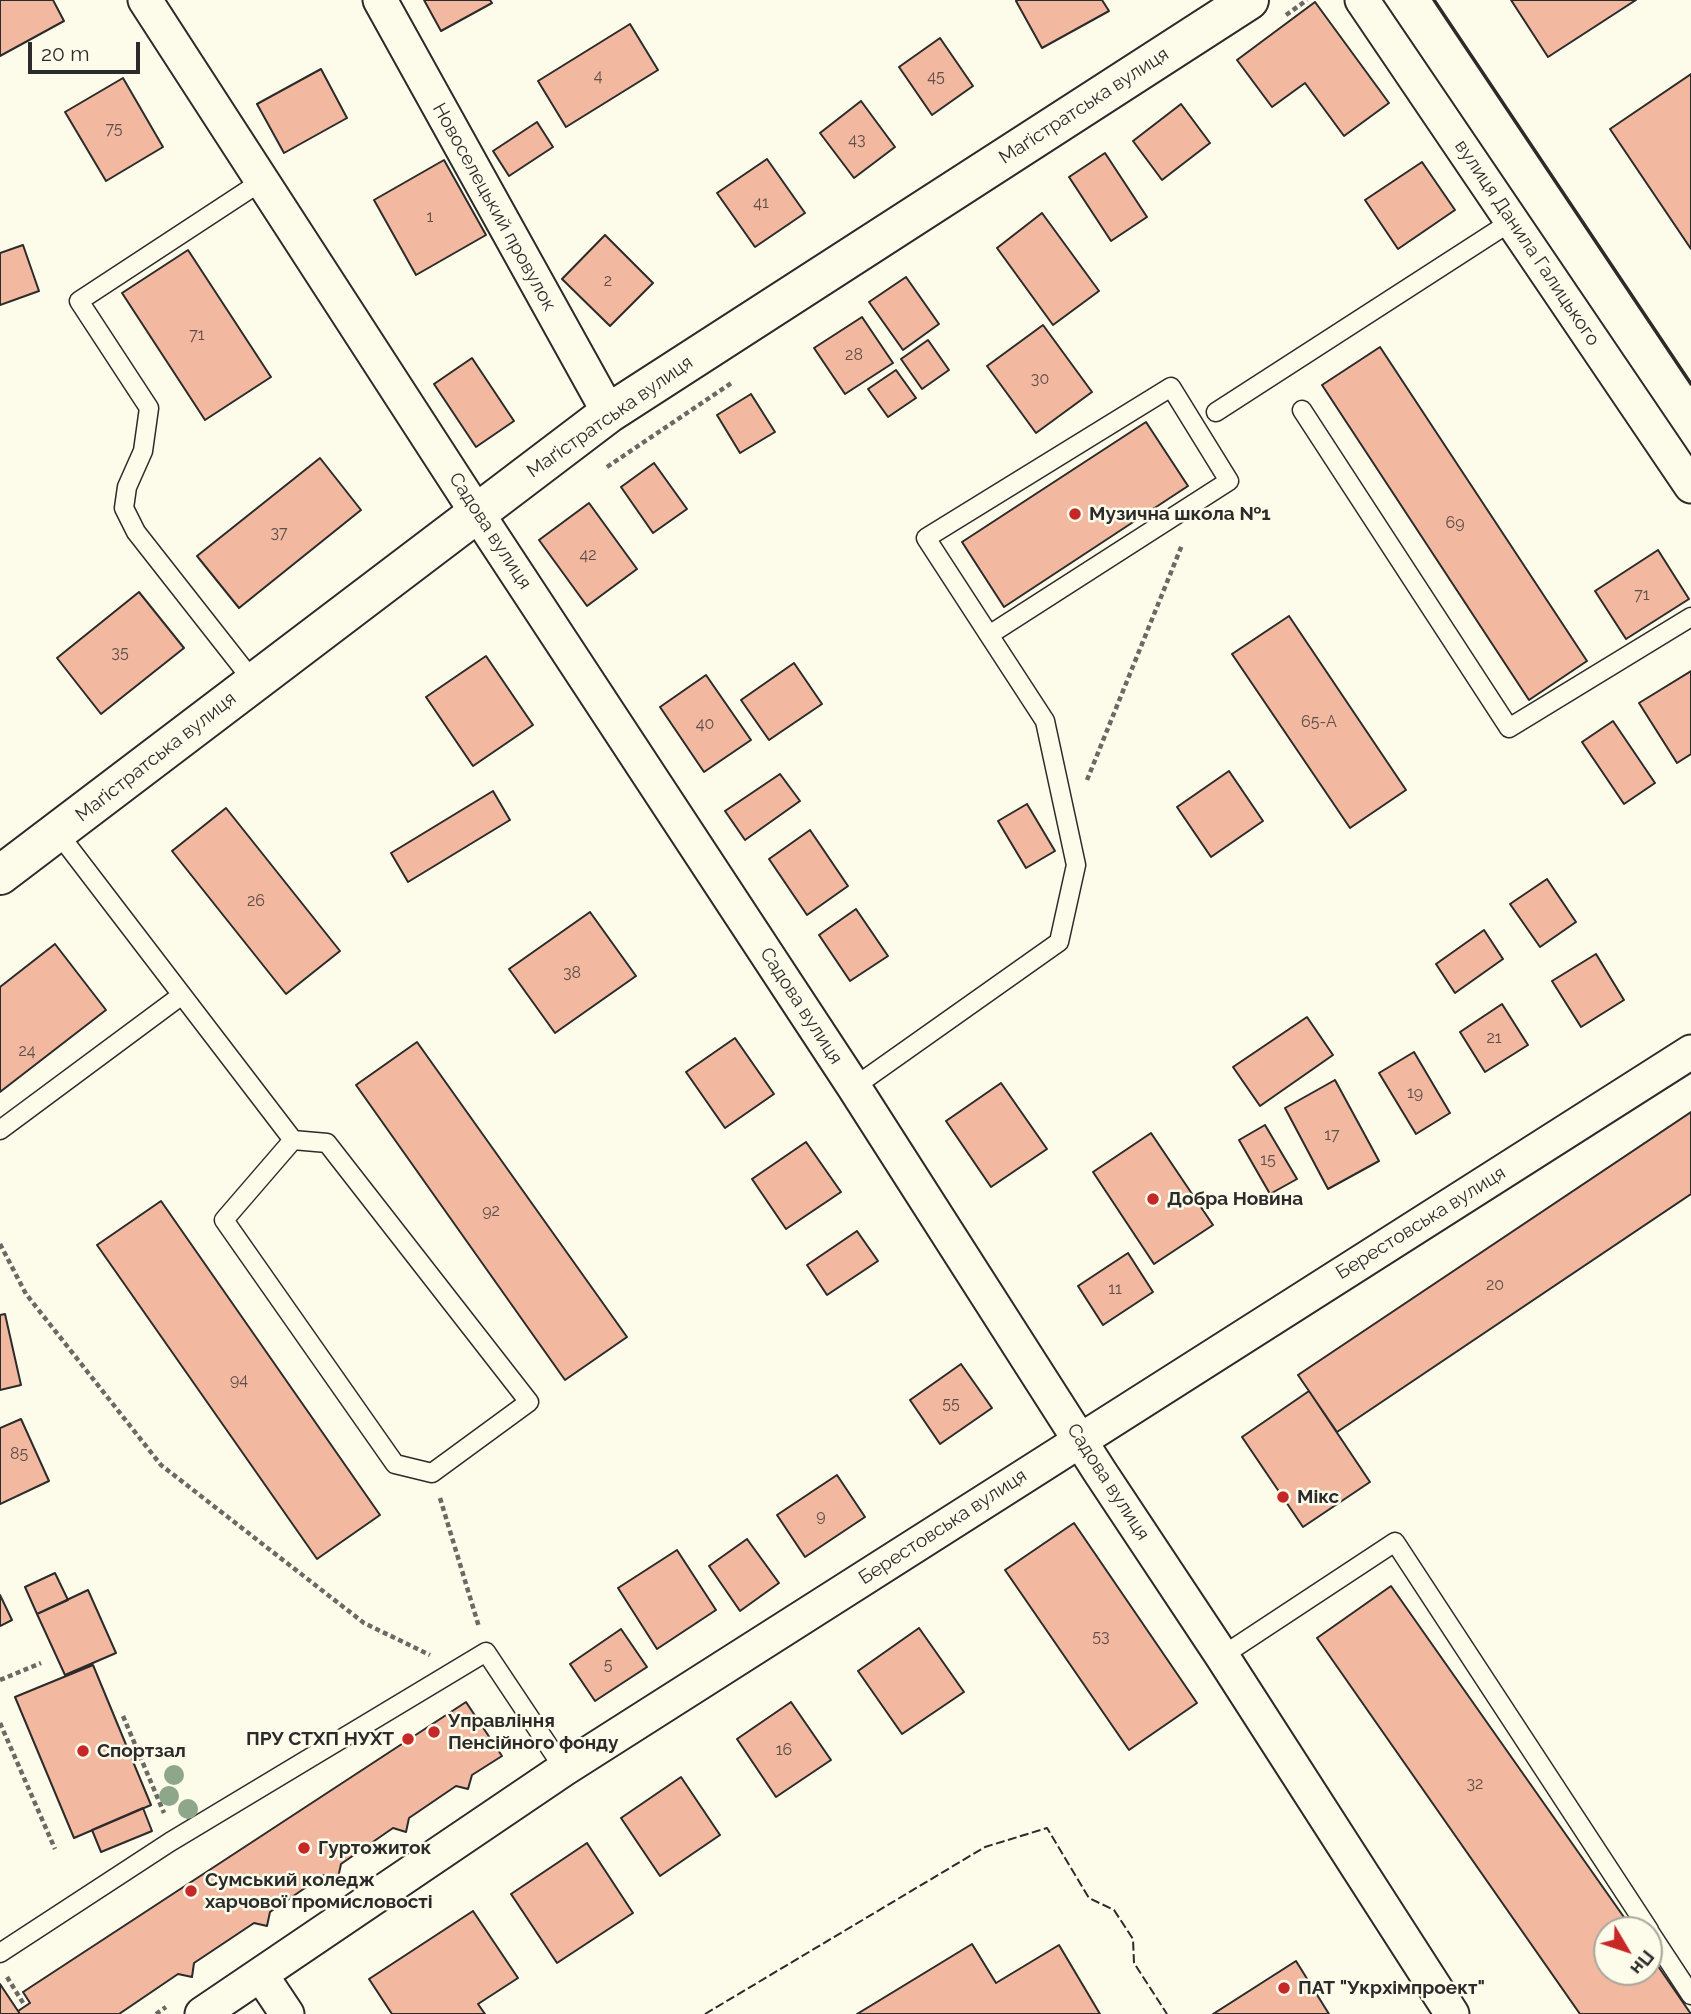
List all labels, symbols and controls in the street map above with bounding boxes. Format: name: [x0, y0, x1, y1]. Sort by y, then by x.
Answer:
scale bar: [32, 28, 144, 72]
text: 20 m: [41, 41, 89, 66]
street label: Маґістратська вулиця: [995, 43, 1173, 169]
house number: 4: [594, 66, 602, 86]
house number: 45: [927, 67, 945, 87]
street label: Новоселецький провулок: [427, 99, 561, 315]
house number: 75: [105, 119, 123, 139]
house number: 43: [848, 130, 866, 150]
street label: вулиця Данила Галицького: [1449, 136, 1605, 350]
house number: 41: [753, 193, 769, 213]
house number: 1: [427, 207, 433, 227]
house number: 2: [604, 271, 612, 291]
house number: 71: [189, 325, 205, 345]
house number: 28: [845, 345, 863, 365]
street label: Маґістратська вулиця: [523, 351, 697, 483]
house number: 30: [1031, 369, 1049, 389]
street label: Садова вулиця: [444, 468, 536, 594]
place label: Музична школа №1: [1089, 503, 1271, 525]
marker: Музична школа №1: [1067, 506, 1083, 522]
house number: 69: [1445, 513, 1465, 533]
house number: 37: [270, 523, 288, 543]
house number: 42: [579, 545, 597, 565]
house number: 71: [1634, 585, 1650, 605]
house number: 35: [111, 643, 129, 663]
street label: Маґістратська вулиця: [71, 687, 241, 827]
house number: 65-А: [1301, 712, 1337, 732]
house number: 40: [696, 714, 714, 734]
house number: 26: [247, 891, 265, 911]
street label: Садова вулиця: [755, 943, 847, 1069]
house number: 38: [563, 963, 581, 983]
house number: 21: [1486, 1028, 1502, 1048]
house number: 24: [18, 1041, 36, 1061]
house number: 19: [1407, 1083, 1423, 1103]
house number: 17: [1324, 1125, 1340, 1145]
house number: 15: [1260, 1150, 1276, 1170]
street label: Берестовська вулиця: [1332, 1162, 1510, 1284]
place label: Добра Новина: [1167, 1188, 1303, 1210]
marker: Добра Новина: [1145, 1191, 1161, 1207]
house number: 92: [482, 1201, 500, 1221]
house number: 20: [1486, 1275, 1504, 1295]
house number: 11: [1108, 1279, 1122, 1299]
house number: 94: [230, 1370, 248, 1390]
house number: 55: [942, 1394, 960, 1414]
street label: Садова вулиця: [1062, 1419, 1154, 1545]
house number: 85: [10, 1444, 28, 1464]
street label: Берестовська вулиця: [855, 1464, 1031, 1590]
place label: Мікс: [1297, 1486, 1339, 1508]
marker: Мікс: [1275, 1489, 1291, 1505]
house number: 9: [816, 1506, 826, 1526]
house number: 53: [1092, 1627, 1110, 1647]
house number: 5: [604, 1655, 612, 1675]
place label: Управління Пенсійного фонду: [448, 1710, 619, 1754]
marker: Управління Пенсійного фонду: [426, 1724, 442, 1740]
place label: ПРУ СТХП НУХТ: [246, 1728, 394, 1750]
marker: ПРУ СТХП НУХТ: [400, 1731, 416, 1747]
place label: Спортзал: [97, 1740, 186, 1762]
house number: 16: [776, 1740, 792, 1760]
marker: Спортзал: [75, 1743, 91, 1759]
house number: 32: [1467, 1774, 1483, 1794]
place label: Гуртожиток: [318, 1837, 431, 1859]
marker: Гуртожиток: [296, 1840, 312, 1856]
place label: Сумський коледж харчової промисловості: [205, 1869, 433, 1913]
marker: Сумський коледж харчової промисловості: [183, 1883, 199, 1899]
north arrow: [1593, 1916, 1663, 1986]
text: Пн: [1626, 1946, 1659, 1980]
place label: ПАТ "Укрхімпроект": [1298, 1977, 1485, 1999]
marker: ПАТ "Укрхімпроект": [1276, 1980, 1292, 1996]

